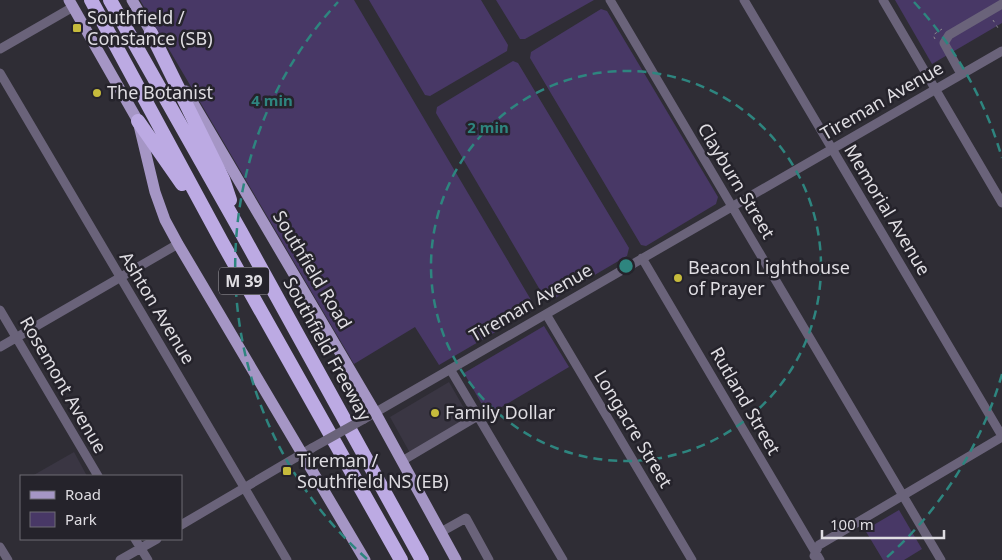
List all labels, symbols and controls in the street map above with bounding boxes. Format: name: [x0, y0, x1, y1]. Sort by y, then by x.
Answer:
place label: Southfield / Constance (SB): [87, 5, 213, 50]
marker: Southfield / Constance (SB): [71, 22, 83, 34]
street label: Tireman Avenue: [816, 55, 947, 145]
place label: The Botanist: [107, 80, 214, 104]
marker: The Botanist: [91, 87, 103, 99]
text: 4 min: [251, 90, 293, 110]
text: 2 min: [467, 117, 509, 137]
street label: Clayburn Street: [693, 118, 781, 243]
street label: Memorial Avenue: [839, 139, 936, 279]
street label: Southfield Road: [268, 206, 358, 333]
street label: Ashton Avenue: [115, 247, 201, 368]
place label: Beacon Lighthouse of Prayer: [688, 255, 850, 300]
street label: Tireman Avenue: [465, 257, 596, 347]
centre of rings: [617, 257, 635, 275]
road number: M 39: [219, 268, 269, 294]
street label: Southfield Freeway: [278, 272, 378, 425]
marker: Beacon Lighthouse of Prayer: [672, 272, 684, 284]
street label: Rosemont Avenue: [15, 312, 113, 457]
street label: Rutland Street: [705, 342, 787, 459]
street label: Longacre Street: [589, 365, 679, 492]
place label: Family Dollar: [445, 400, 556, 424]
marker: Family Dollar: [429, 407, 441, 419]
place label: Tireman / Southfield NS (EB): [297, 448, 449, 493]
marker: Tireman / Southfield NS (EB): [281, 465, 293, 477]
legend: [20, 475, 182, 540]
text: Road: [65, 484, 101, 504]
scale bar: [822, 508, 944, 540]
text: Park: [65, 509, 97, 529]
text: 100 m: [830, 514, 874, 534]

